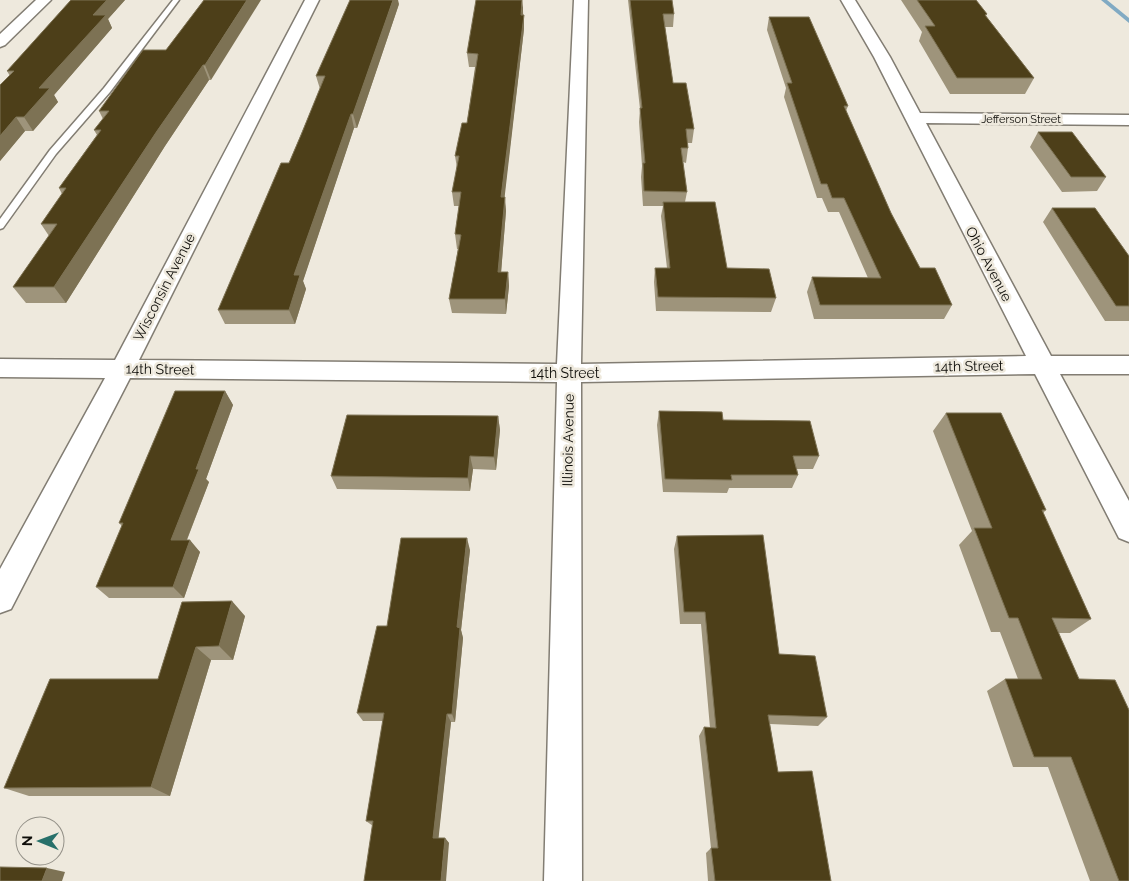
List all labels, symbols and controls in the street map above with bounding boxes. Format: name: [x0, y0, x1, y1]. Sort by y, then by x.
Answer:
street label: Jefferson Street: [981, 113, 1061, 126]
street label: Ohio Avenue: [963, 224, 1015, 304]
street label: Wisconsin Avenue: [130, 230, 198, 344]
street label: 14th Street: [934, 357, 1004, 375]
street label: 14th Street: [125, 360, 195, 378]
street label: 14th Street: [531, 365, 600, 381]
street label: Illinois Avenue: [559, 394, 577, 486]
north arrow: [15, 816, 65, 866]
text: N: [19, 835, 35, 846]

